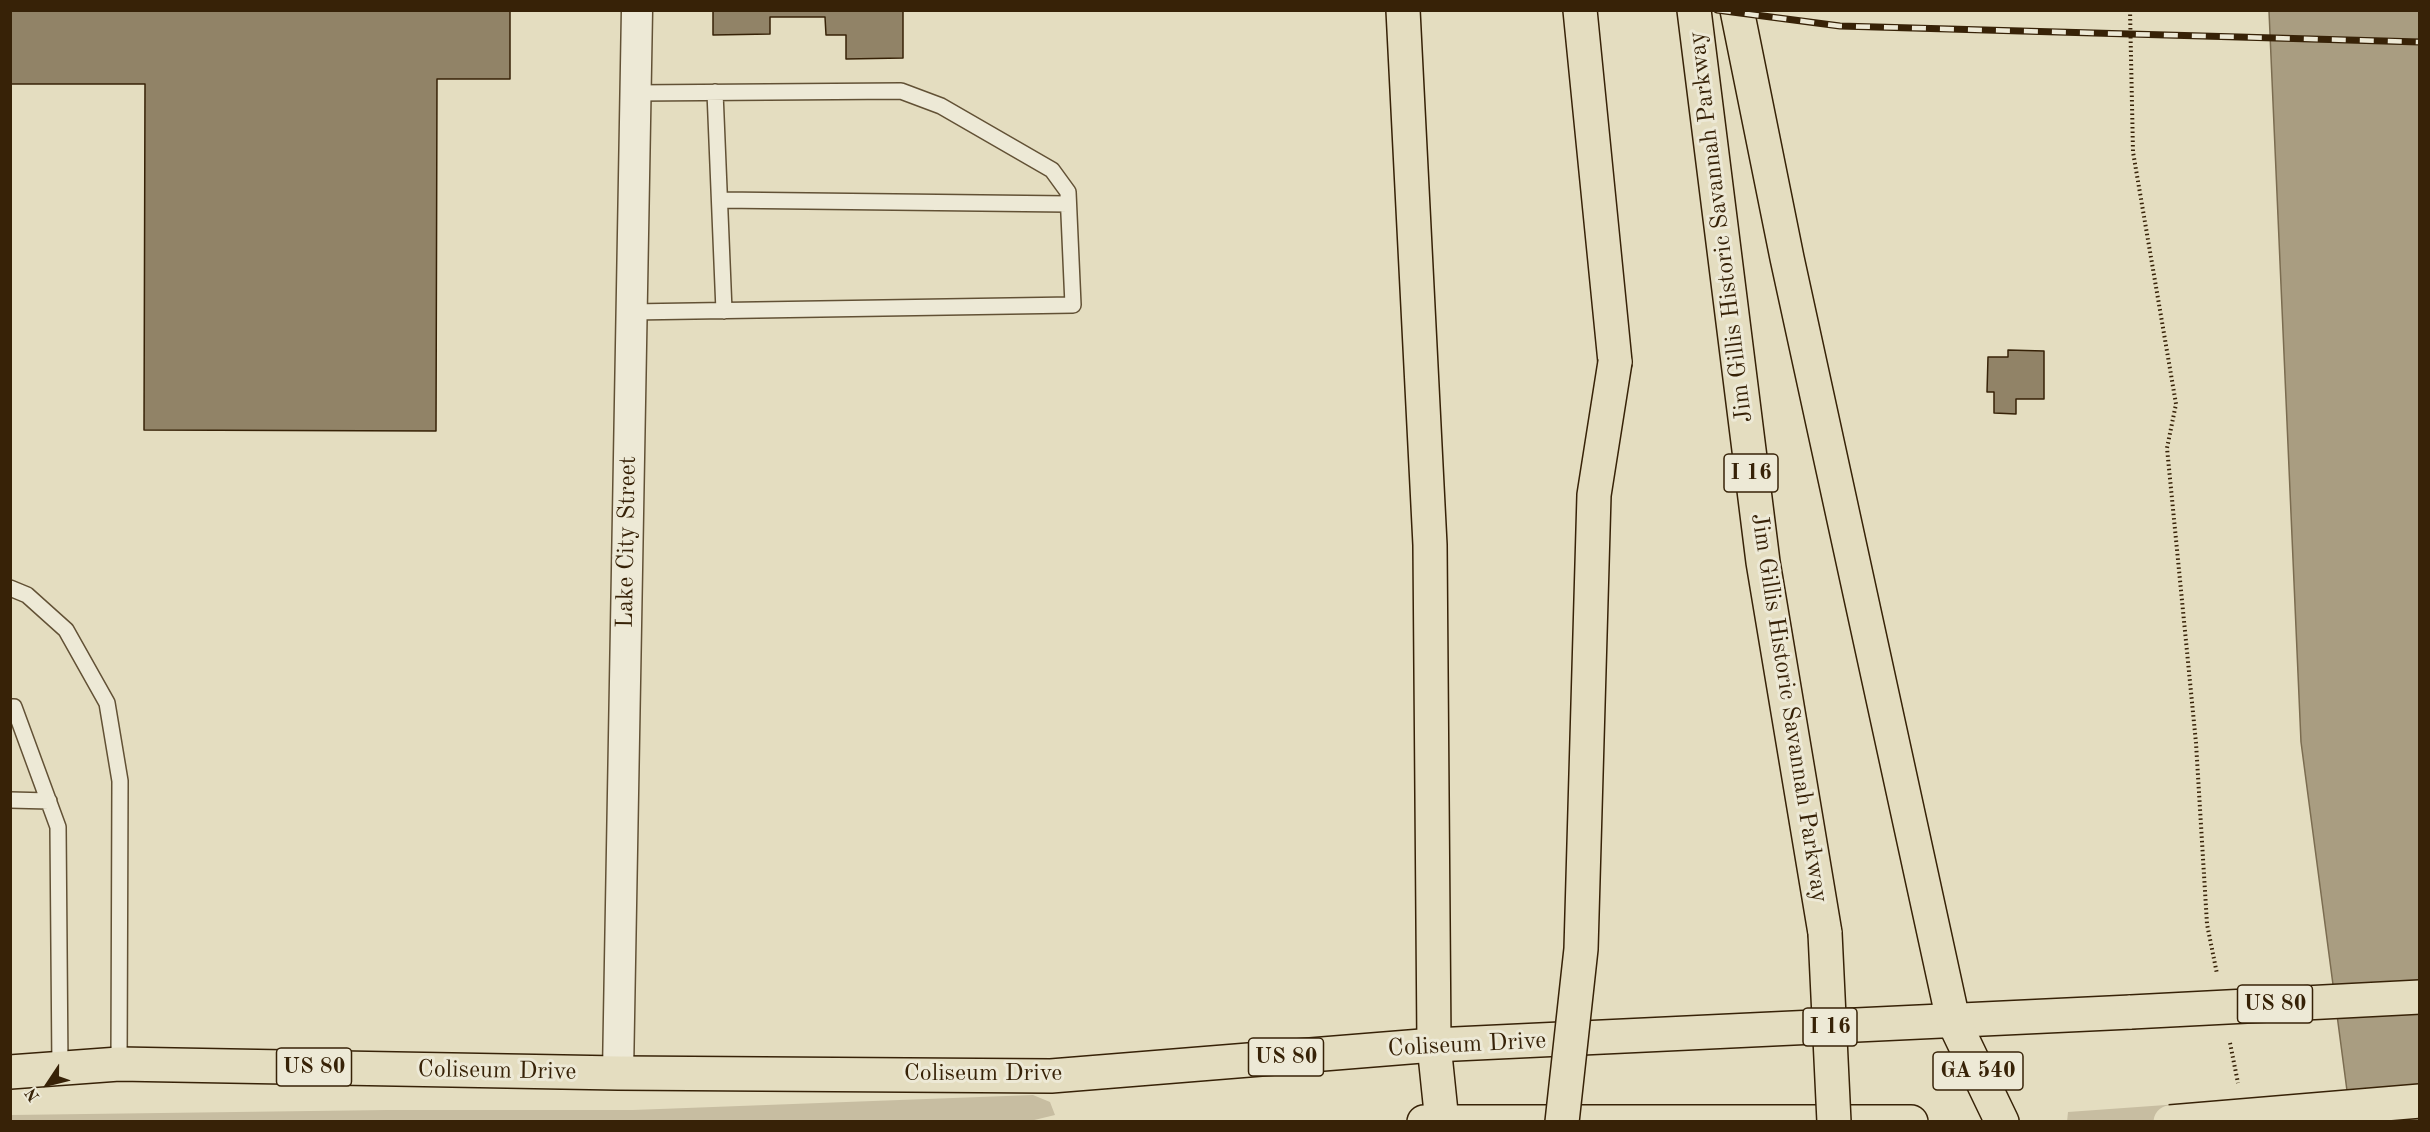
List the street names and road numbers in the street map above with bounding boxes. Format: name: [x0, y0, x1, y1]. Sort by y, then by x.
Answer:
street label: Jim Gillis Historic Savannah Parkway: [1683, 30, 1759, 424]
road number: I 16: [1724, 454, 1778, 492]
street label: Lake City Street: [611, 456, 643, 628]
street label: Jim Gillis Historic Savannah Parkway: [1744, 511, 1834, 905]
road number: US 80: [2238, 985, 2312, 1023]
road number: I 16: [1803, 1008, 1857, 1046]
street label: Coliseum Drive: [1387, 1026, 1547, 1064]
road number: US 80: [1248, 1038, 1324, 1076]
road number: US 80: [276, 1048, 352, 1086]
road number: GA 540: [1933, 1052, 2023, 1090]
street label: Coliseum Drive: [417, 1055, 577, 1087]
street label: Coliseum Drive: [904, 1060, 1062, 1088]

